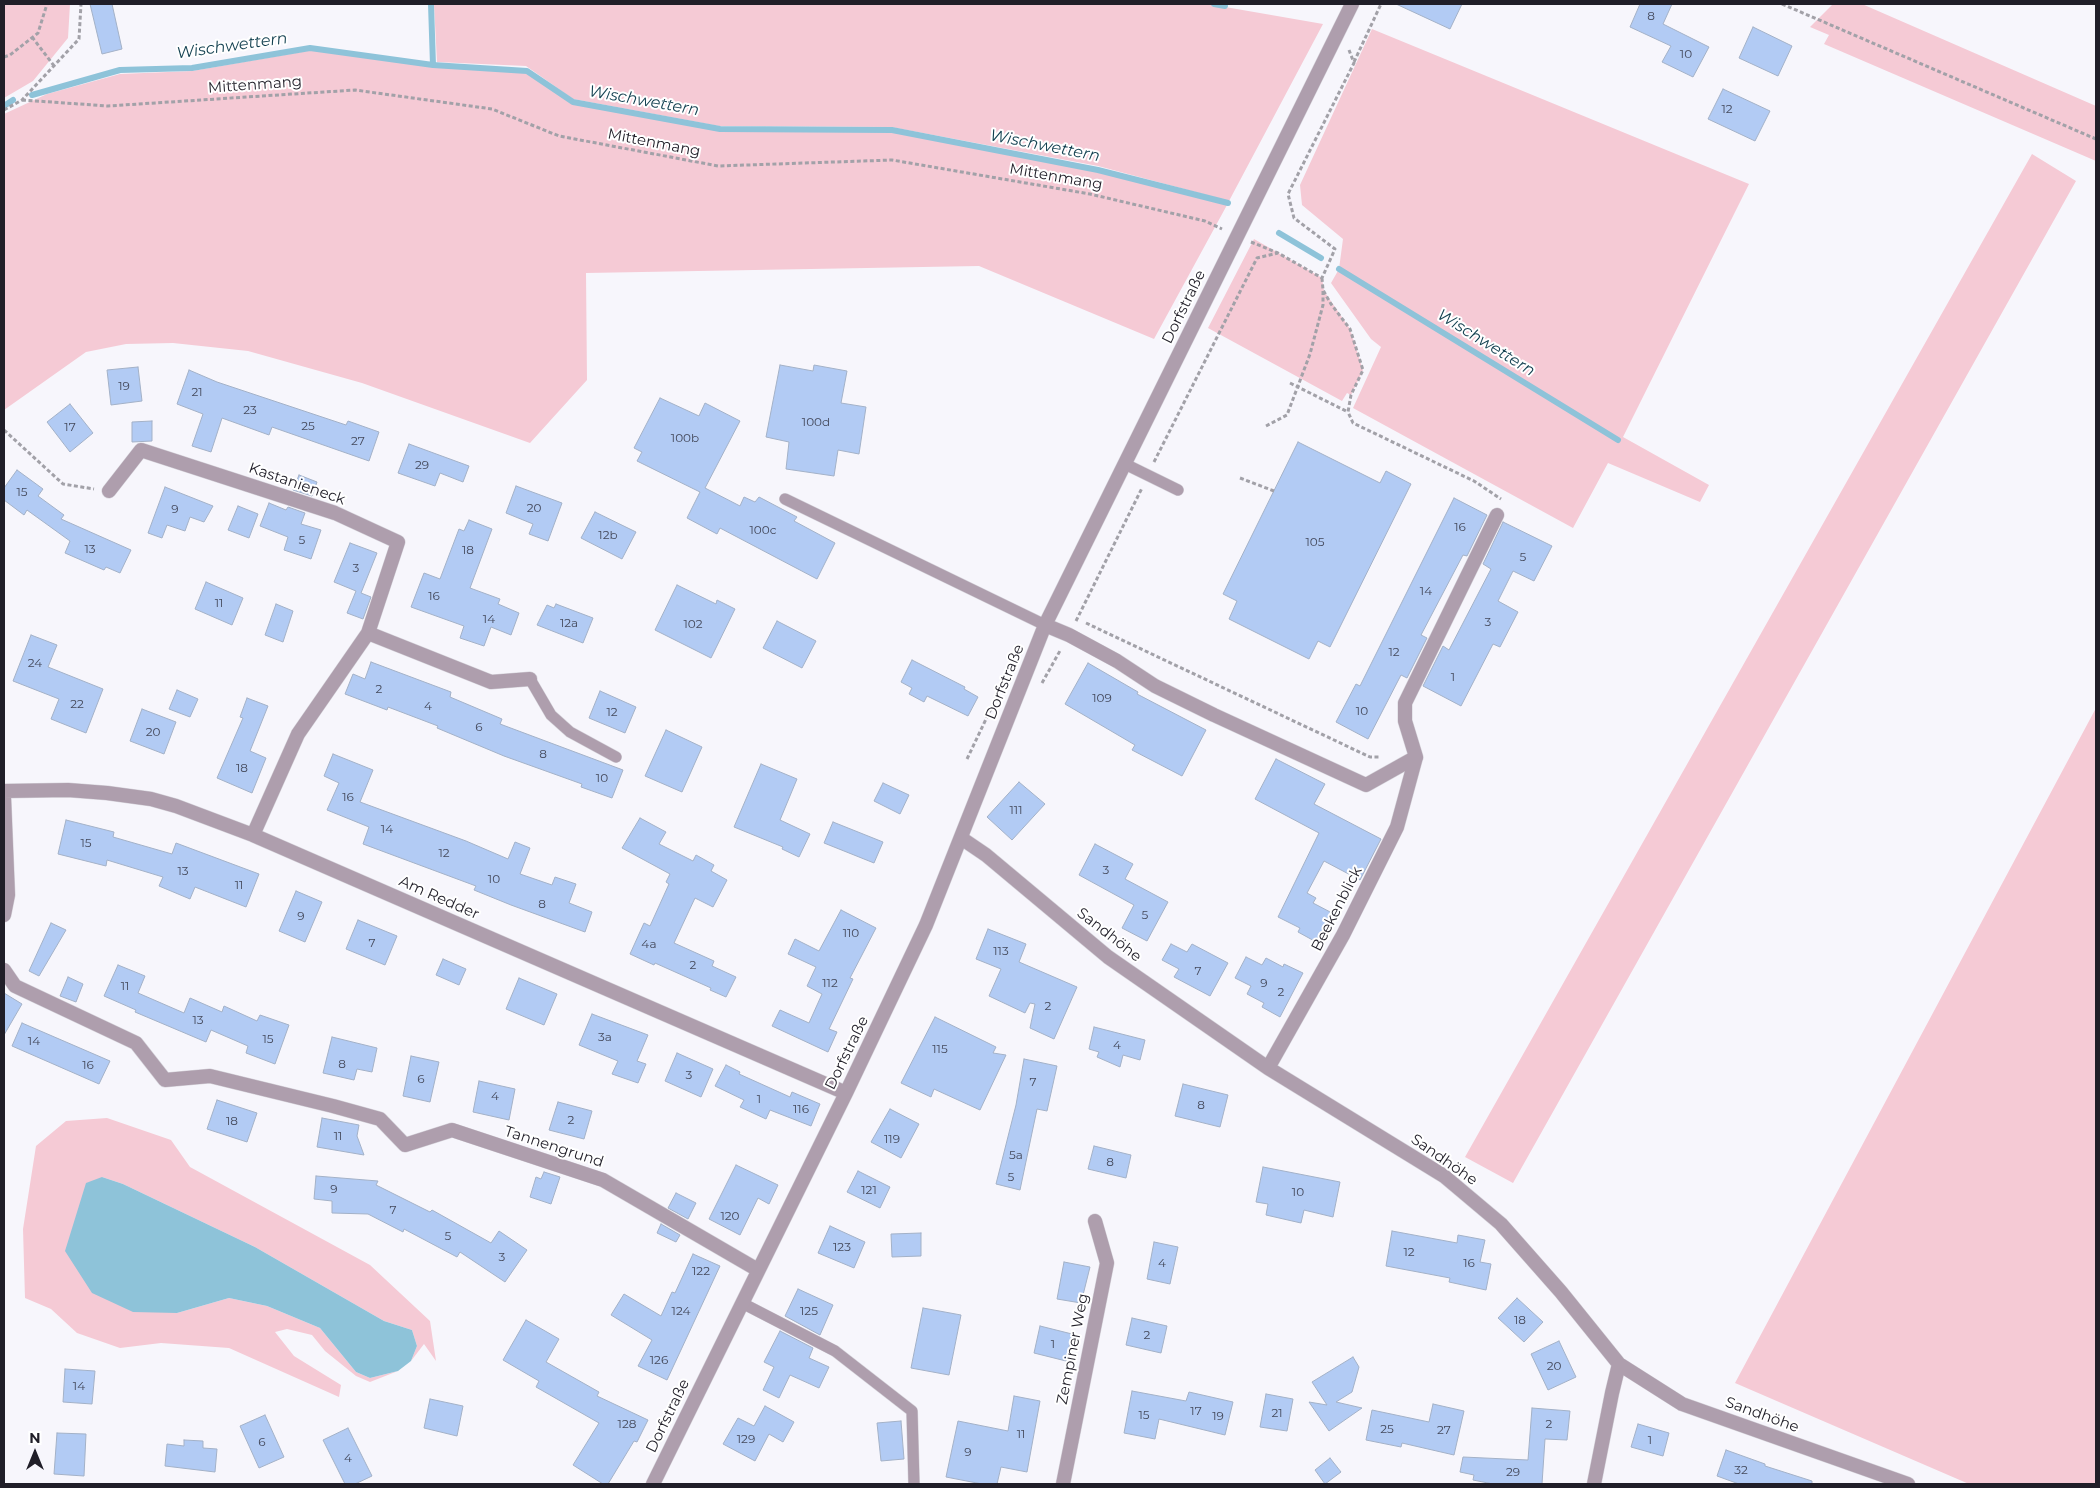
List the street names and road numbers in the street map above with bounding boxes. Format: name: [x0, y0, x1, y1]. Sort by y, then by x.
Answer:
street label: Mittenmang: [207, 73, 303, 97]
street label: Mittenmang: [606, 125, 702, 161]
street label: Mittenmang: [1008, 160, 1104, 194]
street label: Dorfstraße: [1158, 267, 1210, 347]
street label: Kastanieneck: [246, 459, 348, 509]
street label: Dorfstraße: [982, 642, 1028, 722]
street label: Beekenblick: [1308, 864, 1366, 954]
street label: Am Redder: [396, 872, 482, 924]
street label: Sandhöhe: [1073, 904, 1145, 966]
street label: Dorfstraße: [821, 1013, 873, 1093]
street label: Tannengrund: [502, 1122, 606, 1172]
street label: Sandhöhe: [1407, 1131, 1481, 1189]
street label: Zempiner Weg: [1053, 1292, 1093, 1406]
street label: Dorfstraße: [642, 1376, 694, 1456]
street label: Sandhöhe: [1723, 1393, 1801, 1437]

